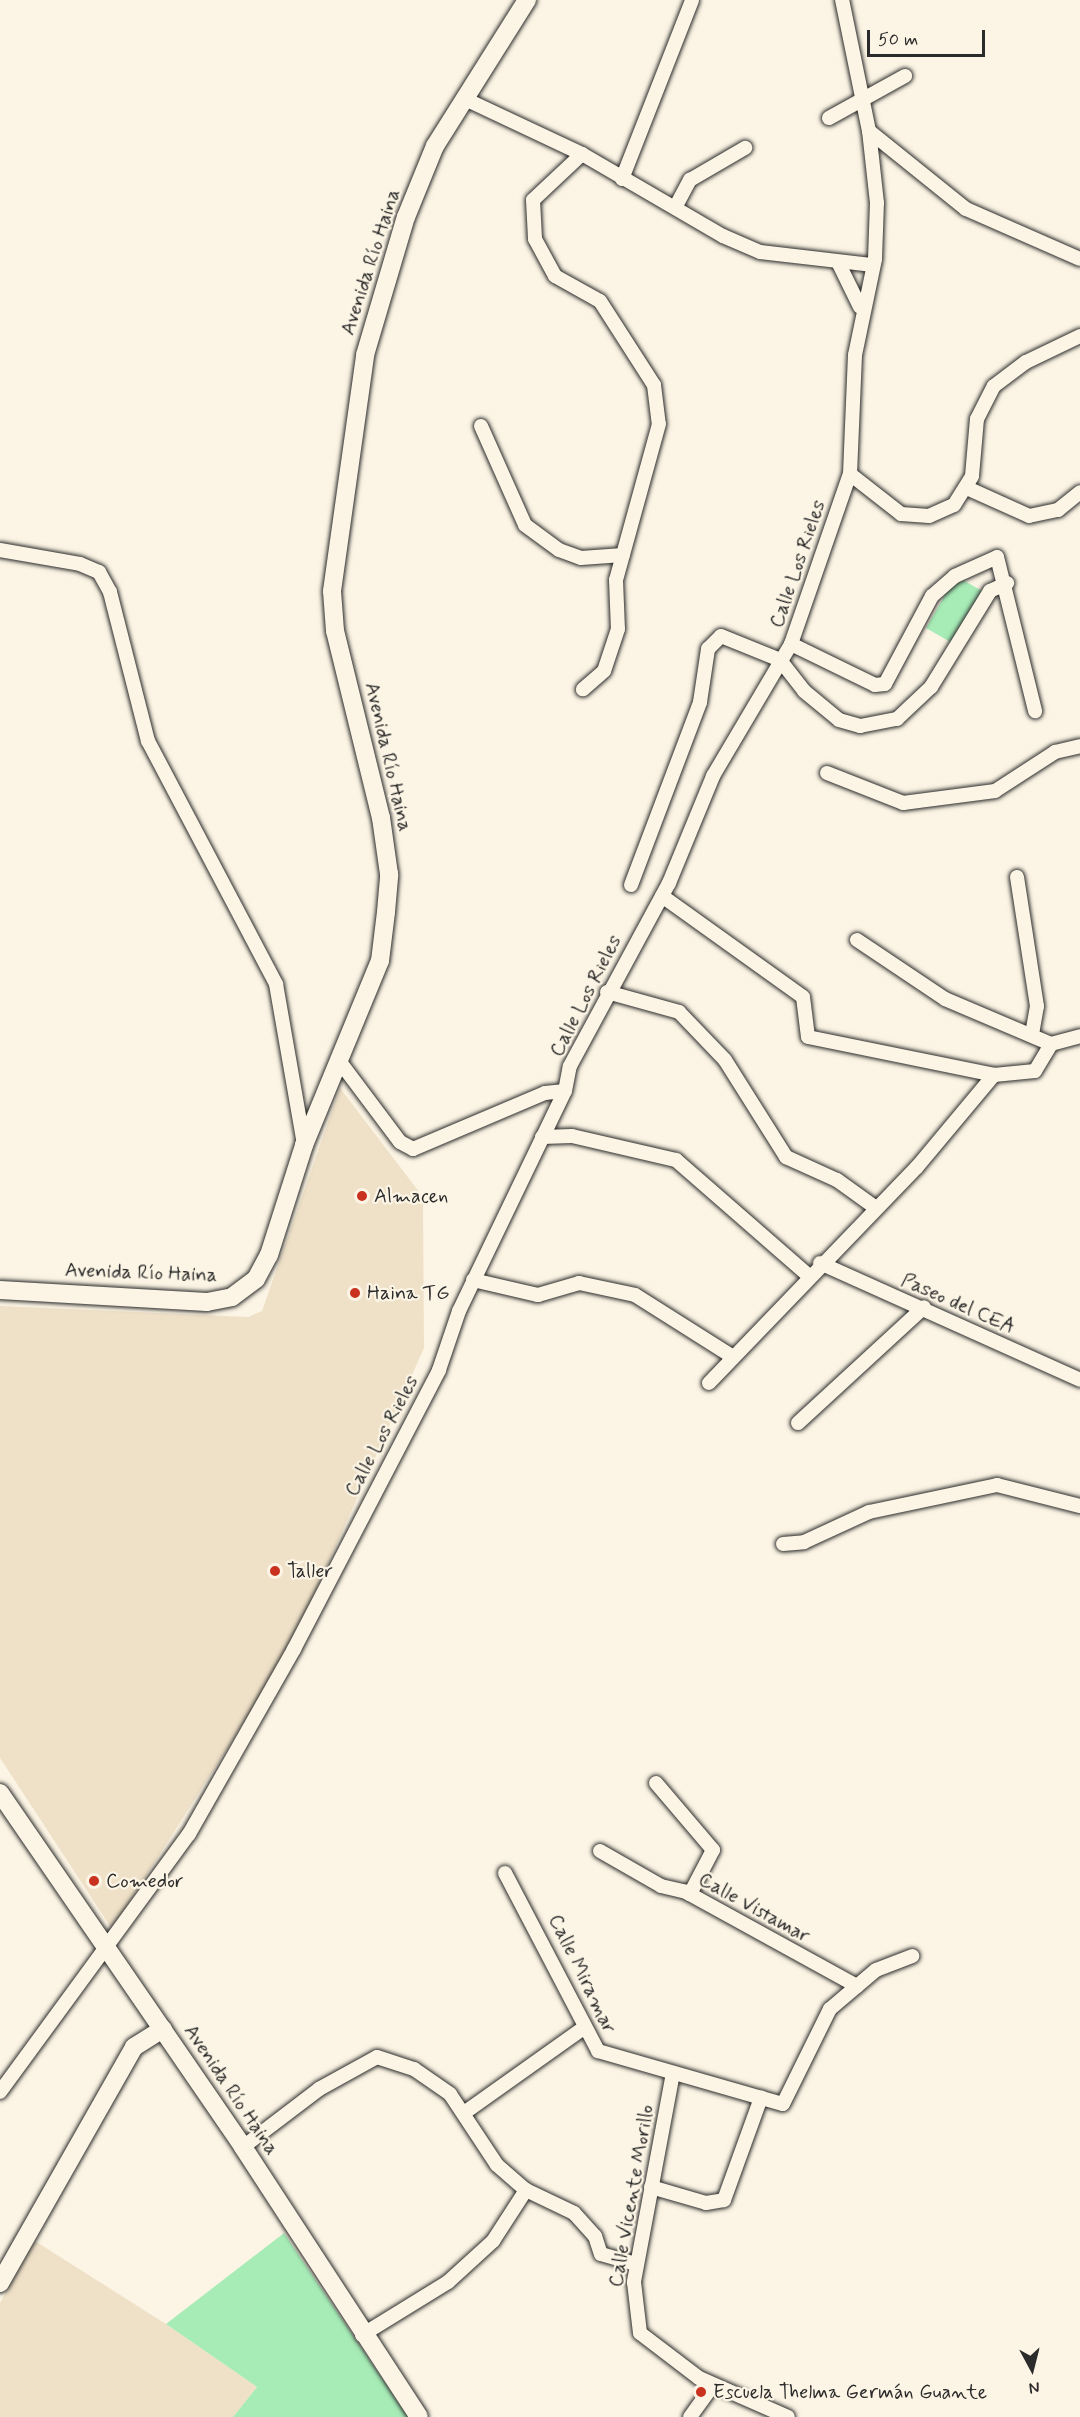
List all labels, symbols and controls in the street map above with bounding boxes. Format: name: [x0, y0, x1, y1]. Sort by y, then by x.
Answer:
scale bar: [870, 18, 988, 56]
text: 50 m: [878, 28, 918, 52]
street label: Avenida Río Haina: [336, 185, 406, 339]
street label: Calle Los Rieles: [765, 498, 831, 630]
street label: Avenida Río Haina: [359, 679, 417, 835]
street label: Calle Los Rieles: [546, 932, 626, 1060]
place label: Almacen: [374, 1184, 448, 1208]
marker: Almacen: [355, 1189, 369, 1203]
street label: Avenida Río Haina: [63, 1258, 219, 1288]
street label: Paseo del CEA: [898, 1269, 1018, 1339]
place label: Haina TG: [367, 1281, 448, 1305]
marker: Haina TG: [348, 1286, 362, 1300]
street label: Calle Los Rieles: [341, 1373, 423, 1499]
place label: Taller: [287, 1559, 333, 1583]
marker: Taller: [268, 1564, 282, 1578]
street label: Calle Vistamar: [694, 1868, 814, 1948]
place label: Comedor: [106, 1869, 183, 1893]
marker: Comedor: [87, 1874, 101, 1888]
street label: Calle Miramar: [543, 1910, 621, 2038]
street label: Avenida Río Haina: [178, 2019, 284, 2161]
street label: Calle Vicente Morillo: [604, 2105, 660, 2287]
north arrow: [1002, 2339, 1062, 2399]
text: N: [1028, 2376, 1041, 2398]
place label: Escuela Thelma Germán Guante: [713, 2380, 984, 2404]
marker: Escuela Thelma Germán Guante: [694, 2385, 708, 2399]

